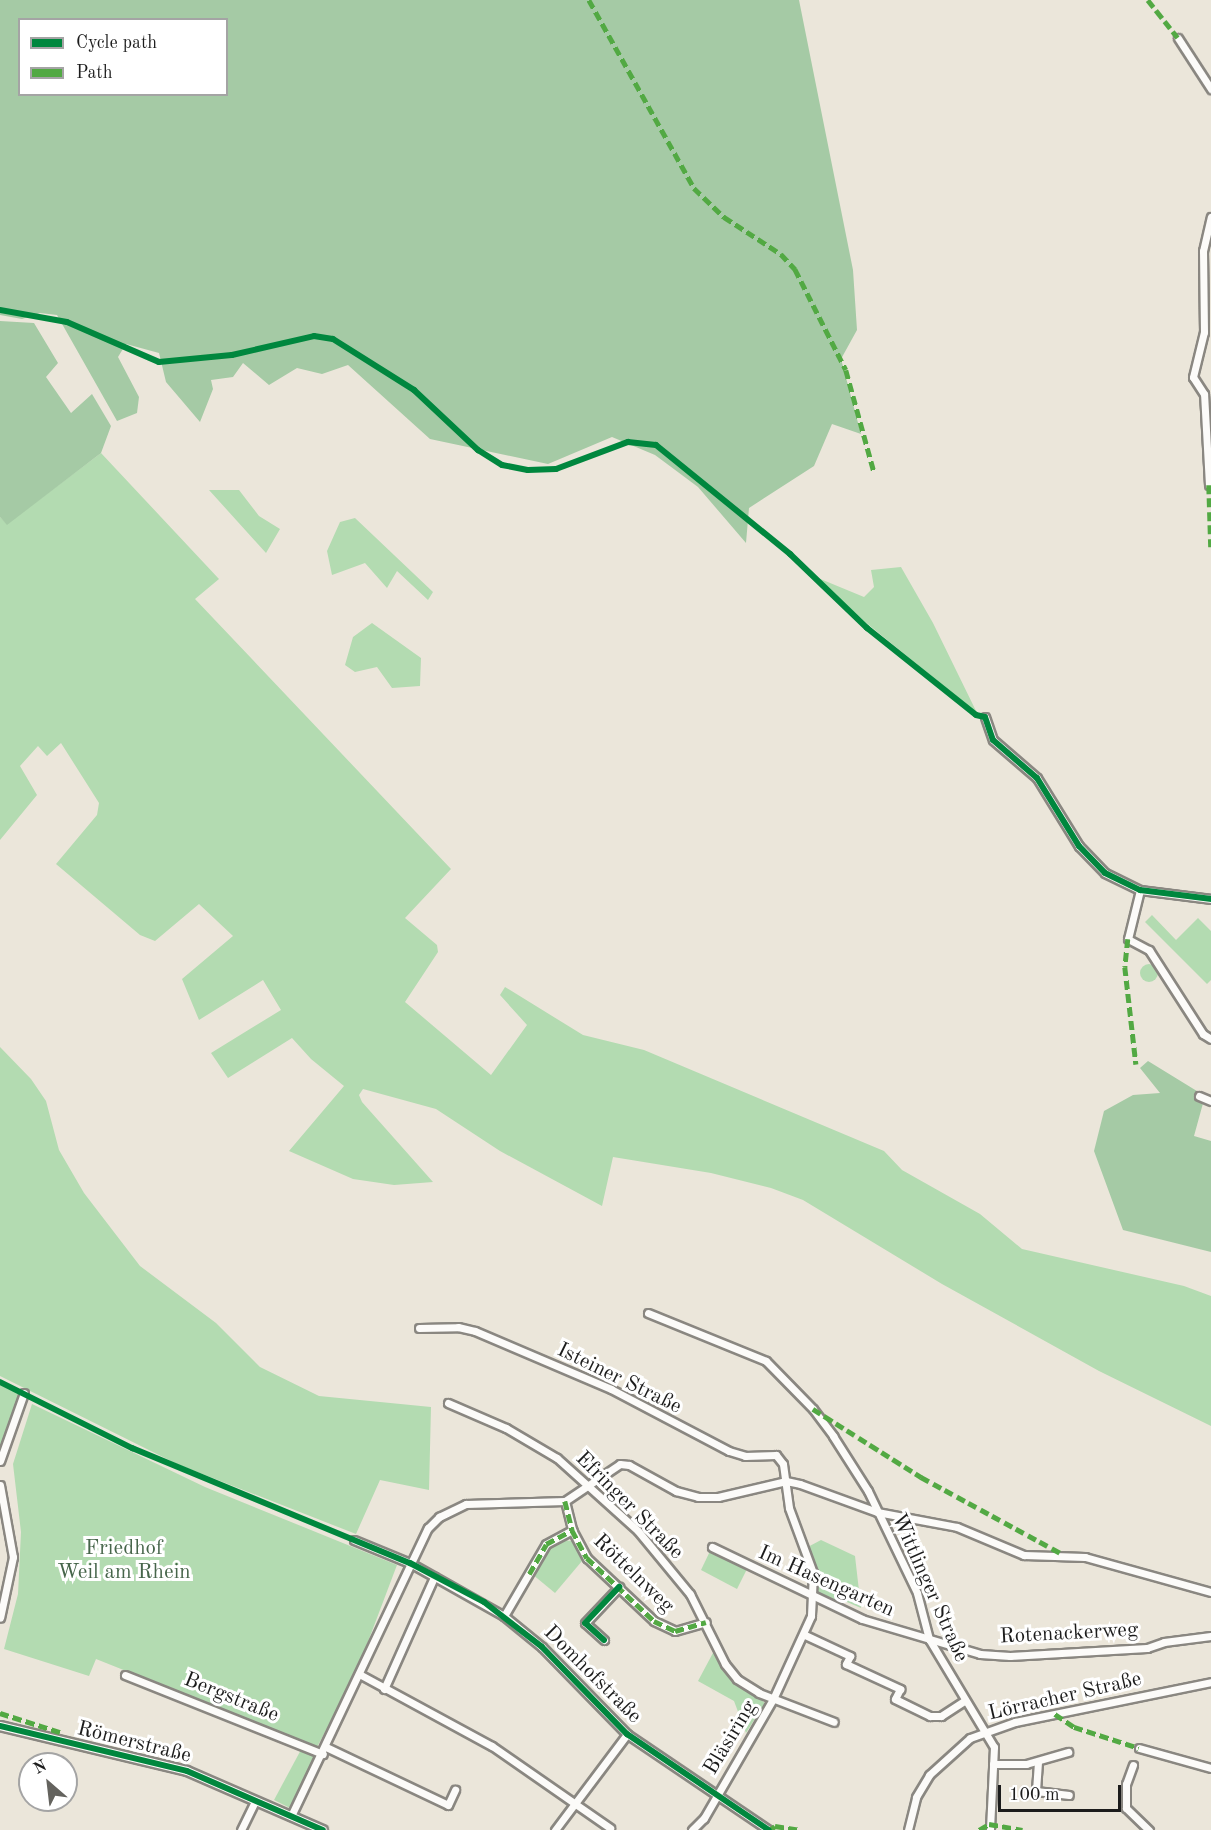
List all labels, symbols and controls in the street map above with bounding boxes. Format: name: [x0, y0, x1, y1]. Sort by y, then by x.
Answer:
legend: [18, 18, 228, 96]
text: Cycle path: [76, 34, 157, 52]
text: Path: [76, 64, 112, 82]
street label: Isteiner Straße: [553, 1338, 685, 1420]
street label: Efringer Straße: [570, 1447, 688, 1565]
street label: Wittlinger Straße: [885, 1510, 973, 1666]
street label: Röttelnweg: [587, 1529, 679, 1619]
park label: Friedhof Weil am Rhein: [57, 1536, 191, 1586]
street label: Im Hasengarten: [754, 1541, 898, 1623]
street label: Rotenackerweg: [999, 1618, 1139, 1650]
street label: Domhofstraße: [538, 1621, 646, 1729]
street label: Lörracher Straße: [986, 1667, 1144, 1727]
street label: Bergstraße: [180, 1668, 282, 1728]
street label: Bläsiring: [699, 1696, 763, 1780]
street label: Römerstraße: [74, 1717, 194, 1769]
north arrow: [18, 1752, 78, 1812]
text: N: [31, 1758, 50, 1778]
scale bar: [1001, 1773, 1124, 1811]
text: 100 m: [1009, 1786, 1060, 1804]

